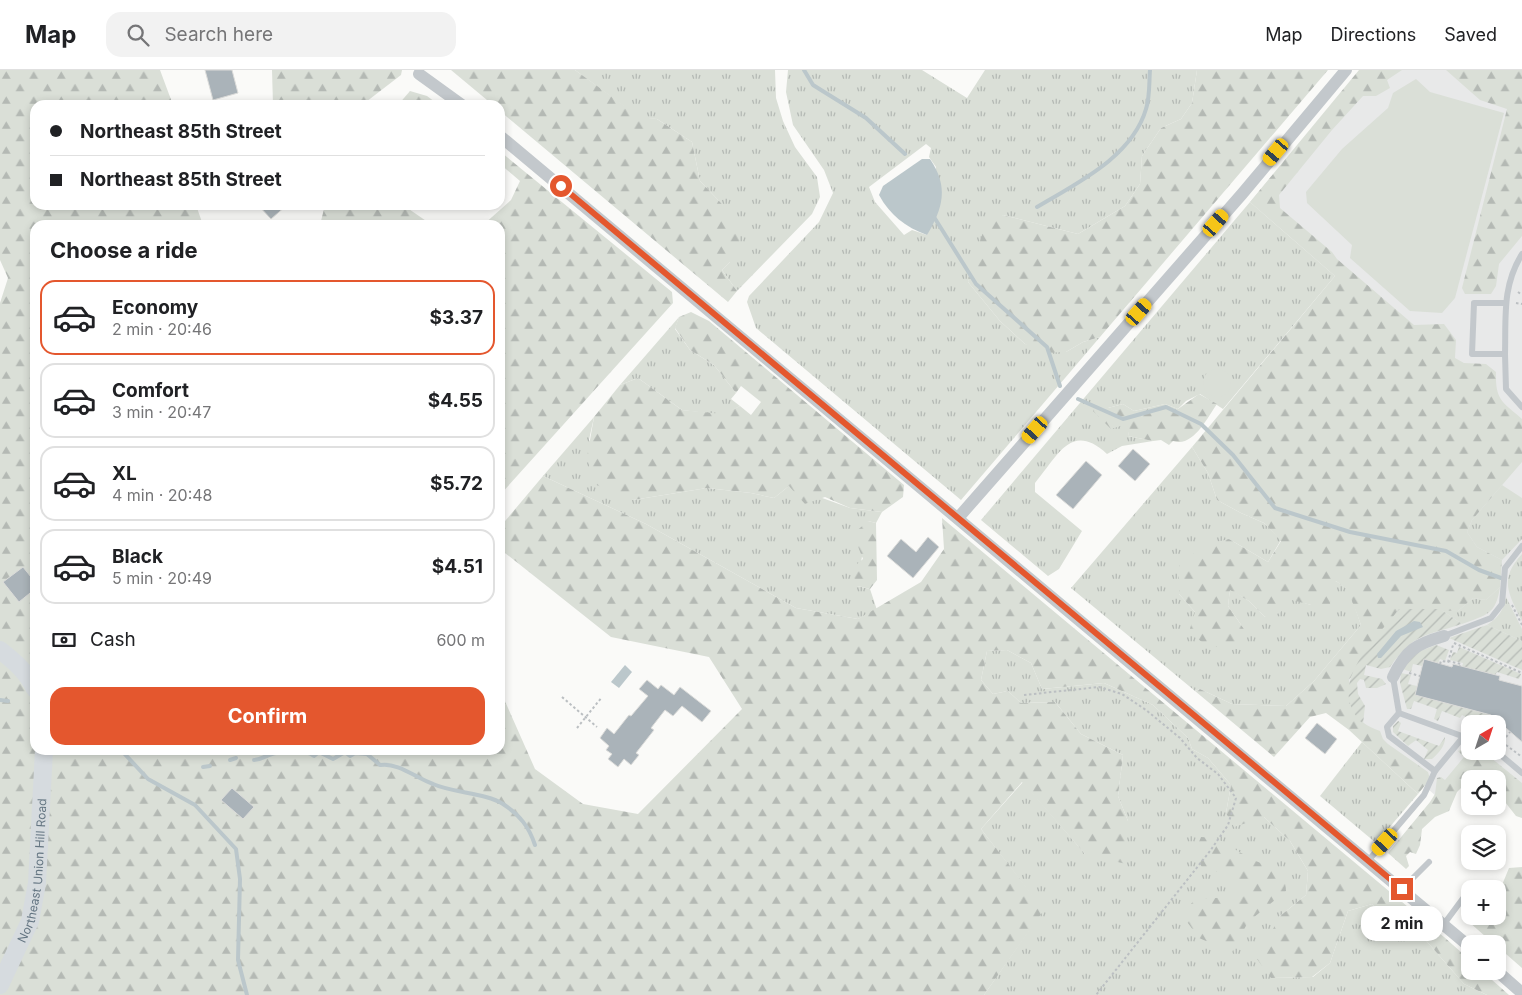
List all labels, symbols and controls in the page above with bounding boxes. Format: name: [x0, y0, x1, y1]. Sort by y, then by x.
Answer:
search box: [106, 12, 456, 57]
text: Map: [25, 20, 76, 49]
icon: search: [124, 21, 152, 49]
text: Search here: [164, 23, 273, 46]
text: Map: [1265, 24, 1303, 45]
text: Directions: [1331, 24, 1416, 45]
text: Saved: [1444, 24, 1497, 45]
text: Northeast 85th Street: [80, 120, 282, 143]
car: [1260, 136, 1291, 168]
text: Northeast 85th Street: [80, 168, 282, 191]
route start: [550, 175, 572, 197]
car: [1200, 207, 1231, 239]
text: Choose a ride: [50, 237, 198, 263]
icon: car: [52, 295, 97, 340]
text: Economy: [112, 296, 198, 319]
car: [1123, 296, 1154, 328]
text: $3.37: [429, 306, 483, 329]
text: 2 min · 20:46: [112, 319, 212, 339]
icon: car: [52, 378, 97, 423]
text: Comfort: [112, 379, 189, 402]
text: $4.55: [428, 389, 483, 412]
text: 3 min · 20:47: [112, 402, 211, 422]
car: [1019, 414, 1050, 446]
icon: car: [52, 461, 97, 506]
text: XL: [112, 462, 137, 485]
text: $5.72: [430, 472, 483, 495]
text: 4 min · 20:48: [112, 485, 212, 505]
icon: car: [52, 544, 97, 589]
text: Black: [112, 545, 163, 568]
text: $4.51: [432, 555, 483, 578]
text: 5 min · 20:49: [112, 568, 212, 588]
icon: cash: [50, 626, 78, 654]
text: Cash: [90, 628, 136, 651]
text: 600 m: [436, 630, 485, 650]
button: Confirm: [50, 687, 485, 745]
north arrow: [1461, 715, 1506, 760]
map controls: [1461, 715, 1506, 980]
button: locate: [1461, 770, 1506, 815]
street label: Northeast Union Hill Road: [14, 798, 49, 945]
button: layers: [1461, 825, 1506, 870]
car: [1369, 826, 1400, 858]
route end: [1391, 878, 1413, 900]
button: +: [1461, 880, 1506, 925]
callout: 2 min: [1361, 906, 1443, 942]
text: 2 min: [1381, 913, 1423, 933]
button: −: [1461, 935, 1506, 980]

